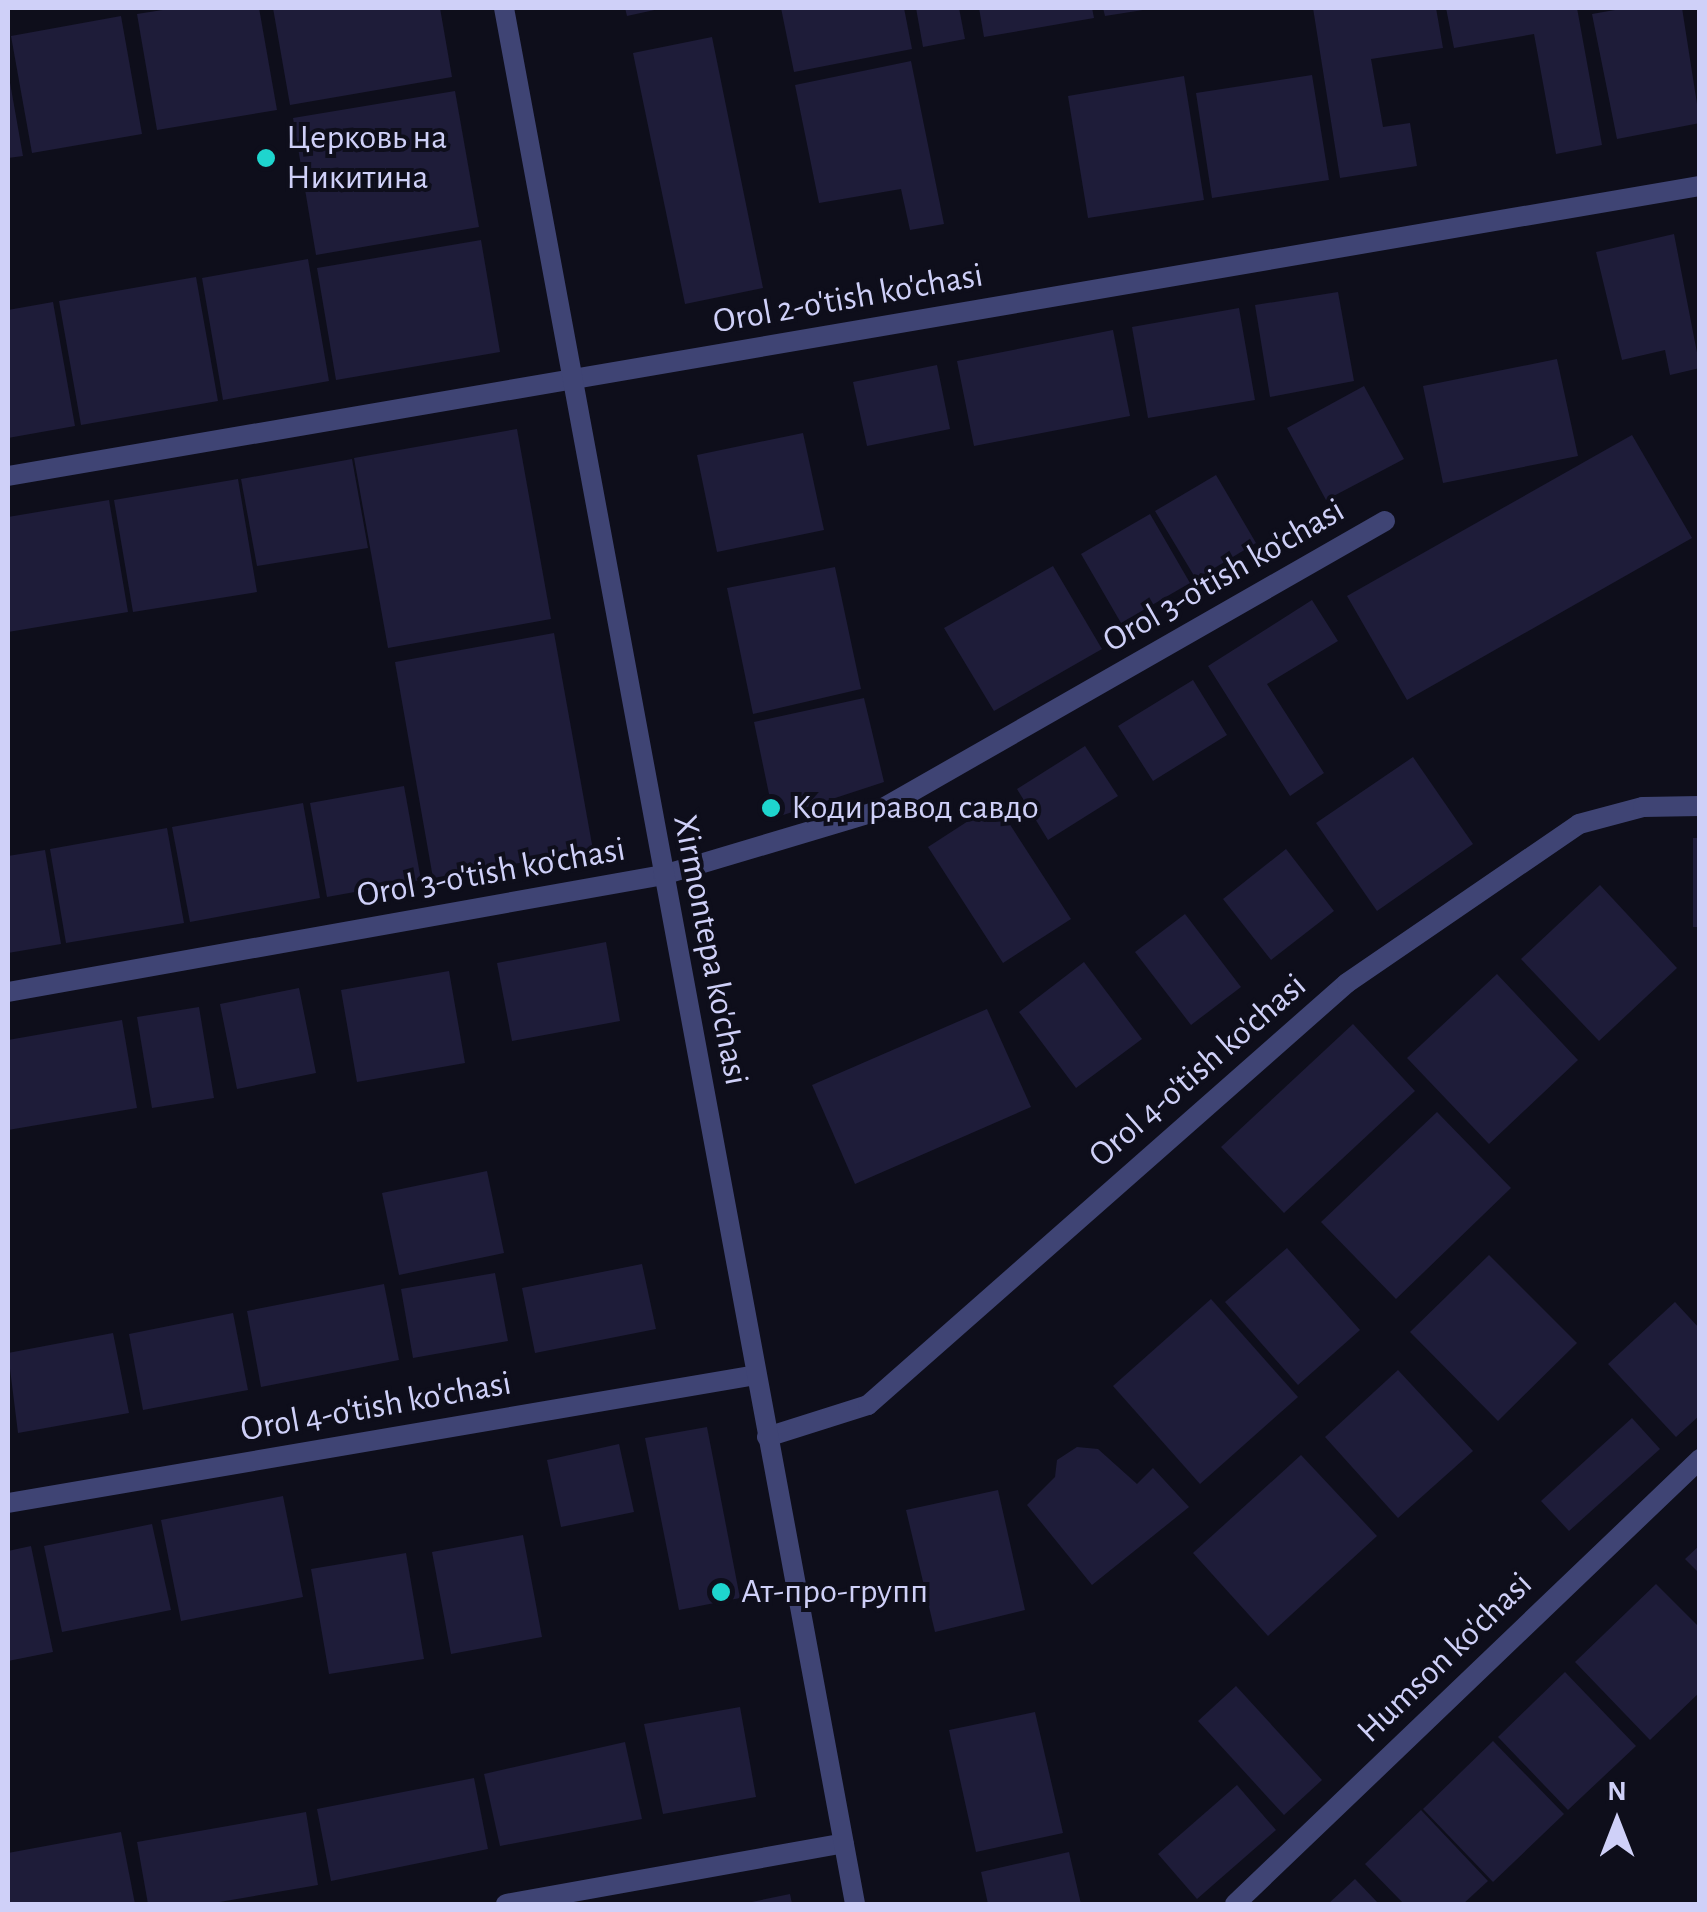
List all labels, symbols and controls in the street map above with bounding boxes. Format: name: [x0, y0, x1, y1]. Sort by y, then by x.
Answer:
place label: Церковь на Никитина: [286, 117, 447, 199]
marker: Церковь на Никитина: [255, 147, 277, 169]
street label: Orol 2-o'tish ko'chasi: [710, 255, 986, 343]
street label: Orol 3-o'tish ko'chasi: [1096, 490, 1352, 662]
place label: Коди равод савдо: [791, 787, 1039, 829]
marker: Коди равод савдо: [760, 797, 782, 819]
street label: Xirmontepa ko'chasi: [663, 811, 757, 1089]
street label: Orol 3-o'tish ko'chasi: [354, 829, 628, 917]
street label: Orol 4-o'tish ko'chasi: [1081, 965, 1315, 1177]
street label: Orol 4-o'tish ko'chasi: [237, 1363, 515, 1451]
street label: Humson ko'chasi: [1349, 1564, 1541, 1752]
place label: Ат-про-групп: [741, 1571, 928, 1613]
marker: Ат-про-групп: [710, 1581, 732, 1603]
north arrow: [1567, 1772, 1667, 1872]
text: N: [1607, 1778, 1627, 1806]

